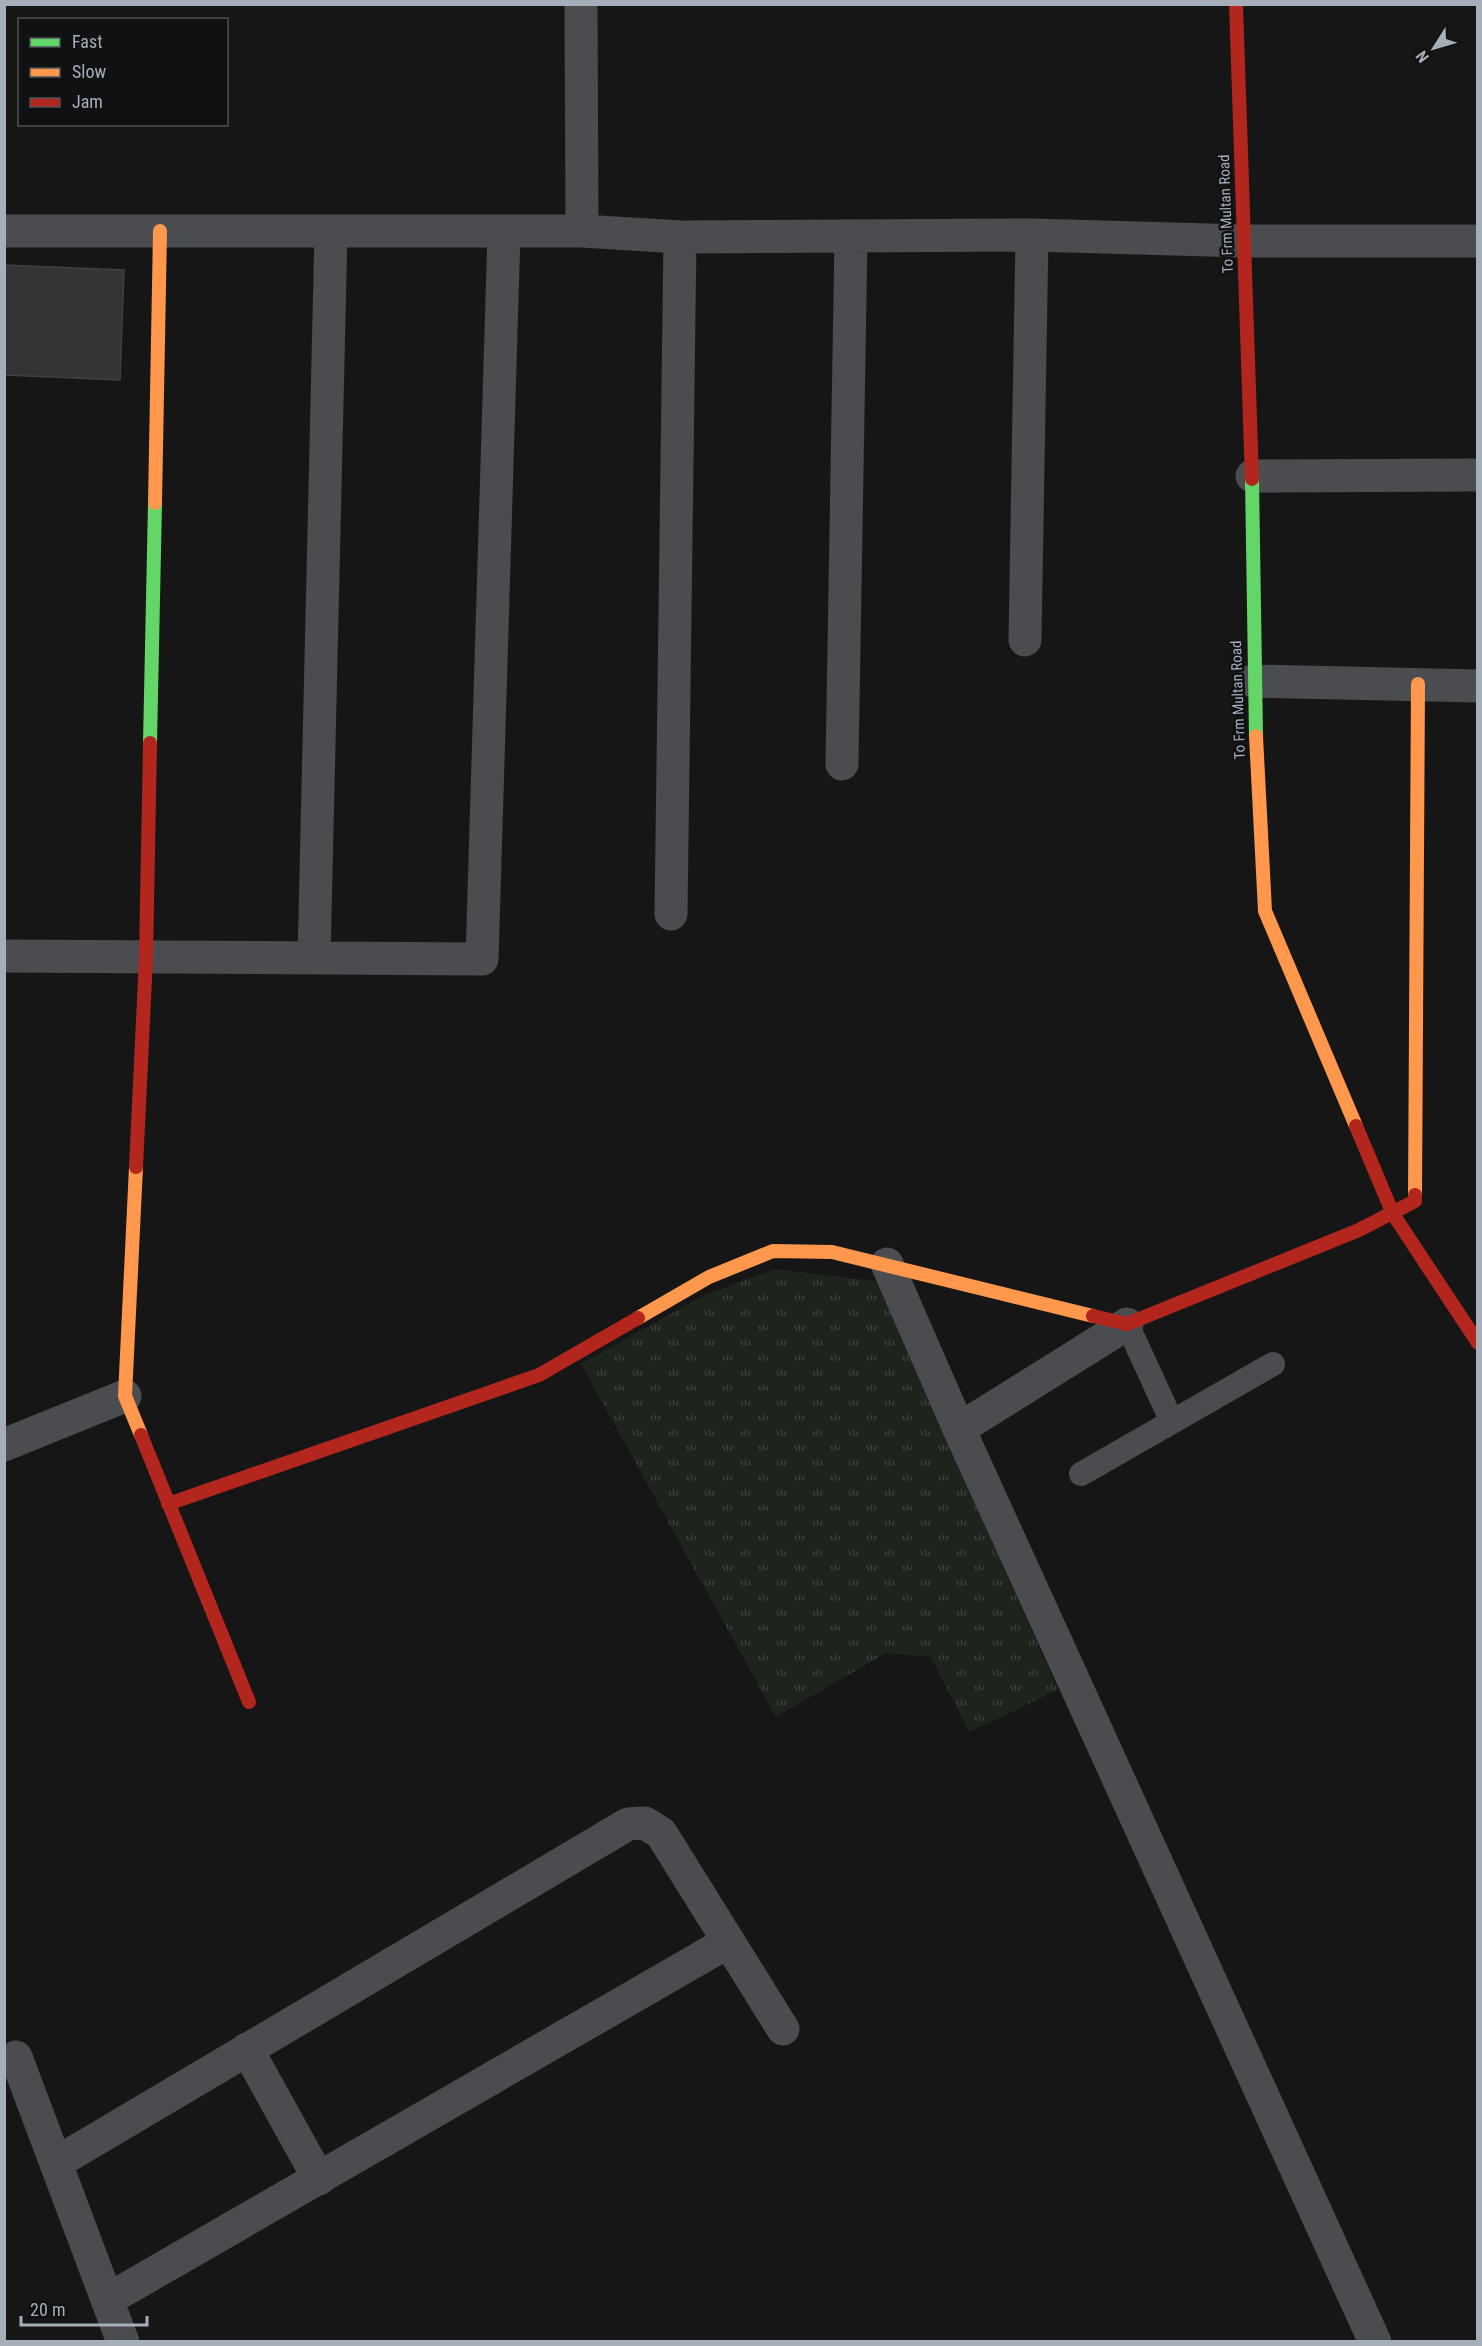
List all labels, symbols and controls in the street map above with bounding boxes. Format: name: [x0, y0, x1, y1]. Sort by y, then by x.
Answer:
legend: [18, 18, 228, 126]
north arrow: [1404, 18, 1464, 78]
text: Fast: [72, 31, 103, 52]
text: N: [1412, 47, 1433, 66]
text: Slow: [72, 61, 107, 82]
text: Jam: [72, 91, 103, 112]
street label: To Frm Multan Road: [1215, 154, 1237, 274]
street label: To Frm Multan Road: [1227, 640, 1249, 760]
scale bar: [21, 2289, 147, 2327]
text: 20 m: [30, 2299, 65, 2320]

